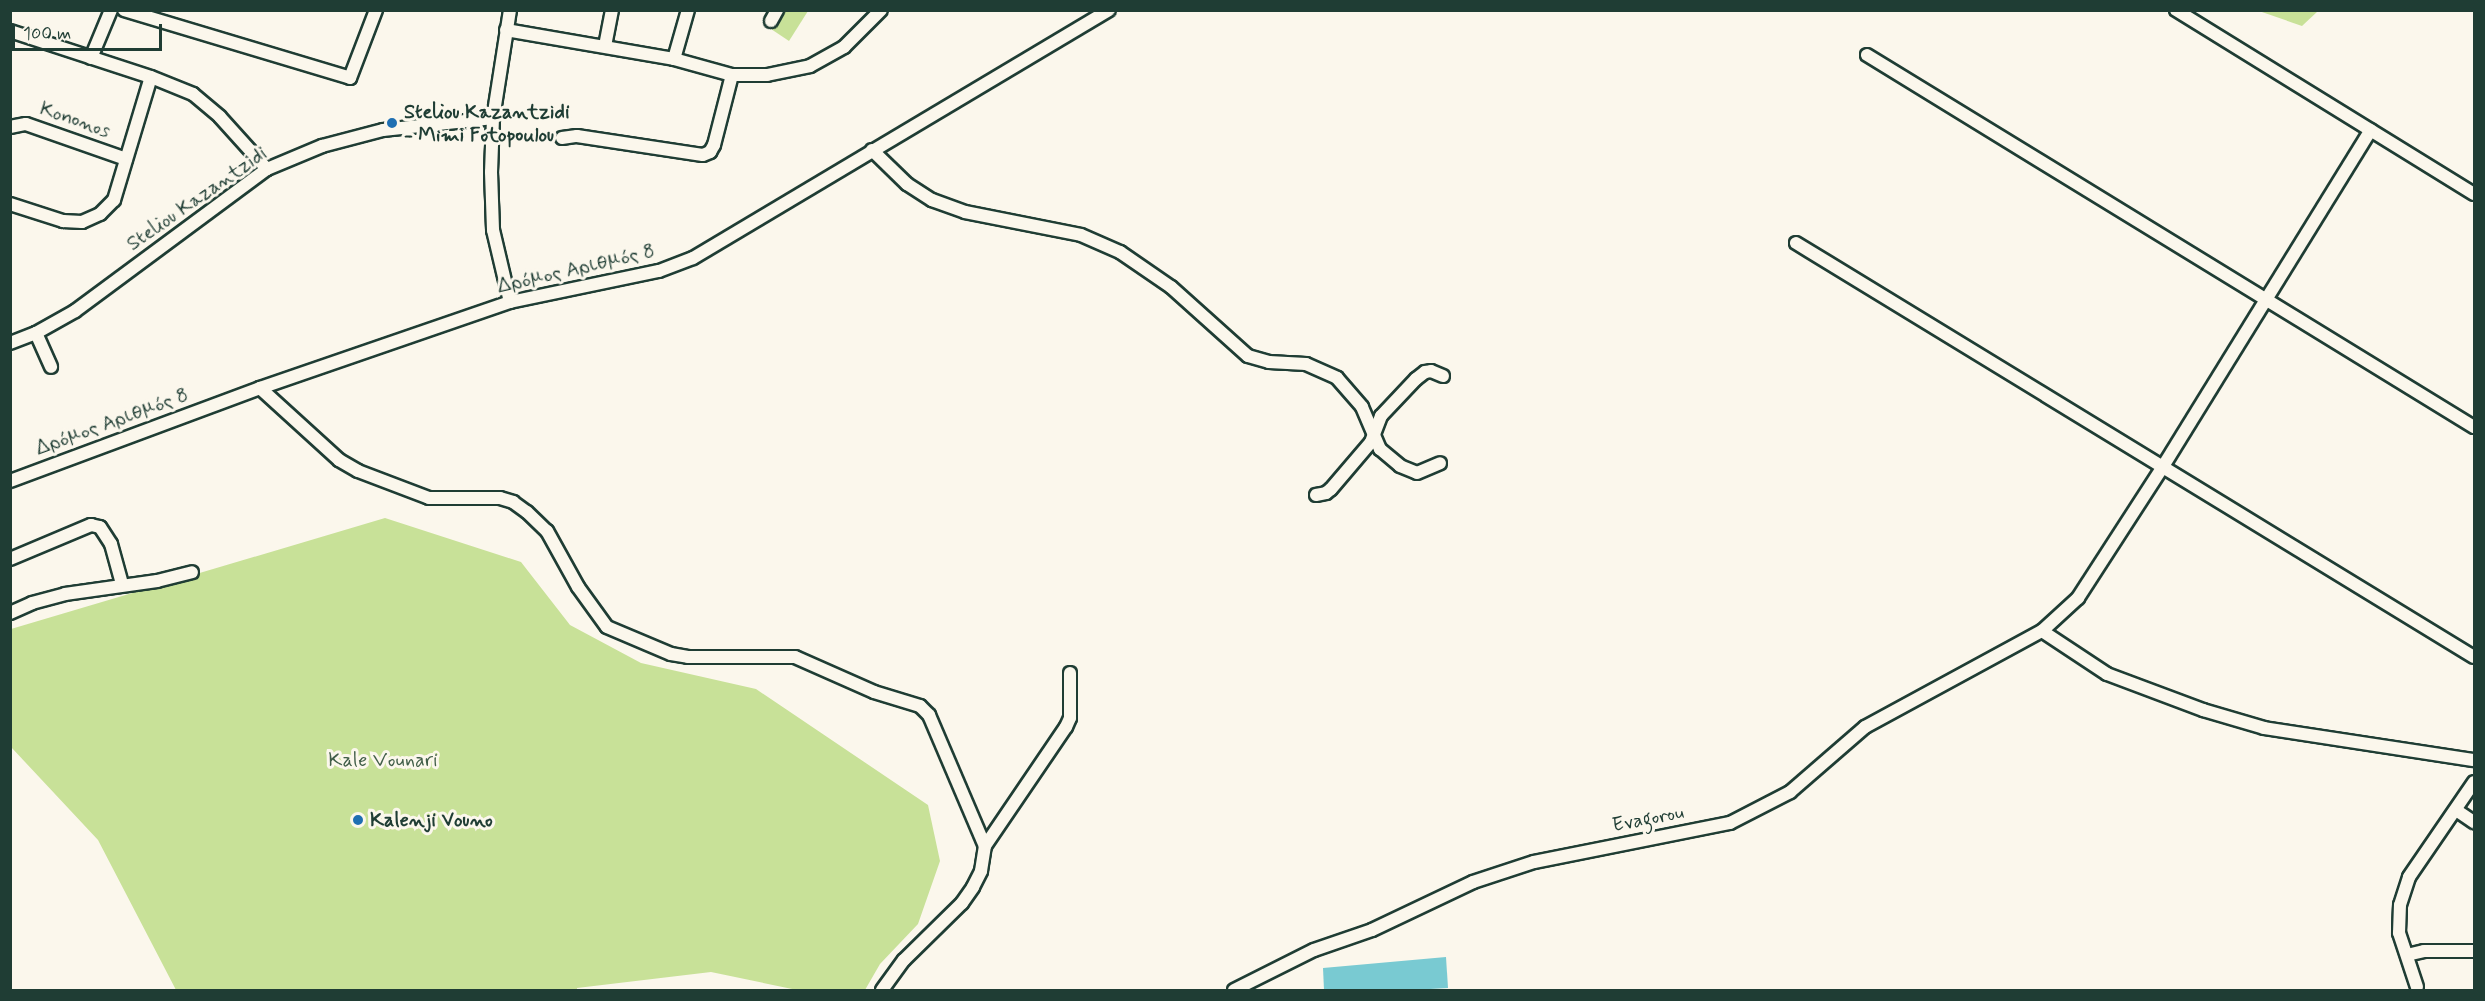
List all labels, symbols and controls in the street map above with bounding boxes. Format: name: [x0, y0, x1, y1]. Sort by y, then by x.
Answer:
scale bar: [15, 12, 165, 50]
text: 100 m: [23, 22, 71, 46]
street label: Kononos: [37, 97, 113, 143]
place label: Steliou Kazantzidi - Mimi Fotopoulou: [404, 100, 567, 147]
marker: Steliou Kazantzidi - Mimi Fotopoulou: [385, 116, 399, 130]
street label: Steliou Kazantzidi: [123, 142, 271, 256]
street label: Δρόμος Αριθμός 8: [495, 239, 657, 299]
street label: Δρόμος Αριθμός 8: [32, 383, 192, 461]
park label: Kale Vounari: [329, 748, 437, 772]
street label: Evagorou: [1610, 800, 1686, 838]
place label: Kalenji Vouno: [370, 808, 488, 832]
marker: Kalenji Vouno: [351, 813, 365, 827]

